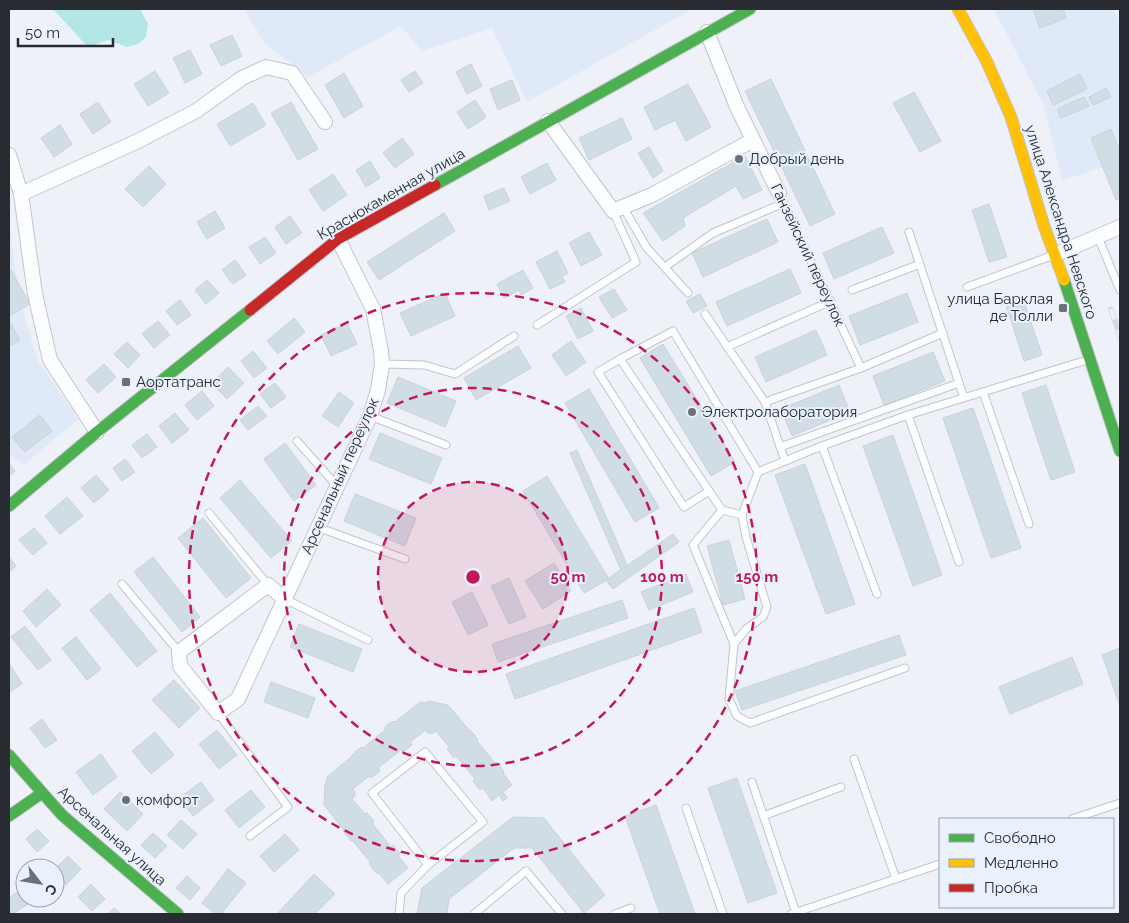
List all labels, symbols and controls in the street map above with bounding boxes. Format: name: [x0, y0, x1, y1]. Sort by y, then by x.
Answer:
scale bar: [18, 15, 112, 47]
text: 50 m: [25, 24, 60, 42]
street label: улица Александра Невского: [1021, 123, 1101, 321]
street label: Краснокаменная улица: [314, 144, 468, 244]
place label: Добрый день: [749, 150, 844, 168]
marker: Добрый день: [733, 153, 745, 165]
street label: Ганзейский переулок: [767, 181, 849, 329]
place label: улица Барклая де Толли: [947, 290, 1053, 325]
marker: улица Барклая де Толли: [1057, 302, 1069, 314]
place label: Аортатранс: [136, 373, 221, 391]
marker: Аортатранс: [120, 376, 132, 388]
street label: Арсенальный переулок: [297, 395, 383, 557]
place label: Электролаборатория: [702, 403, 857, 421]
marker: Электролаборатория: [686, 406, 698, 418]
centre of rings: [464, 568, 482, 586]
text: 50 m: [550, 568, 586, 586]
text: 100 m: [640, 568, 684, 586]
text: 150 m: [736, 568, 778, 586]
street label: Арсенальная улица: [54, 783, 170, 889]
place label: комфорт: [136, 791, 199, 809]
marker: комфорт: [120, 794, 132, 806]
legend: [939, 818, 1114, 908]
text: Свободно: [984, 829, 1056, 847]
text: Медленно: [984, 854, 1058, 872]
north arrow: [15, 858, 65, 908]
text: Пробка: [984, 879, 1038, 897]
text: С: [42, 881, 60, 898]

